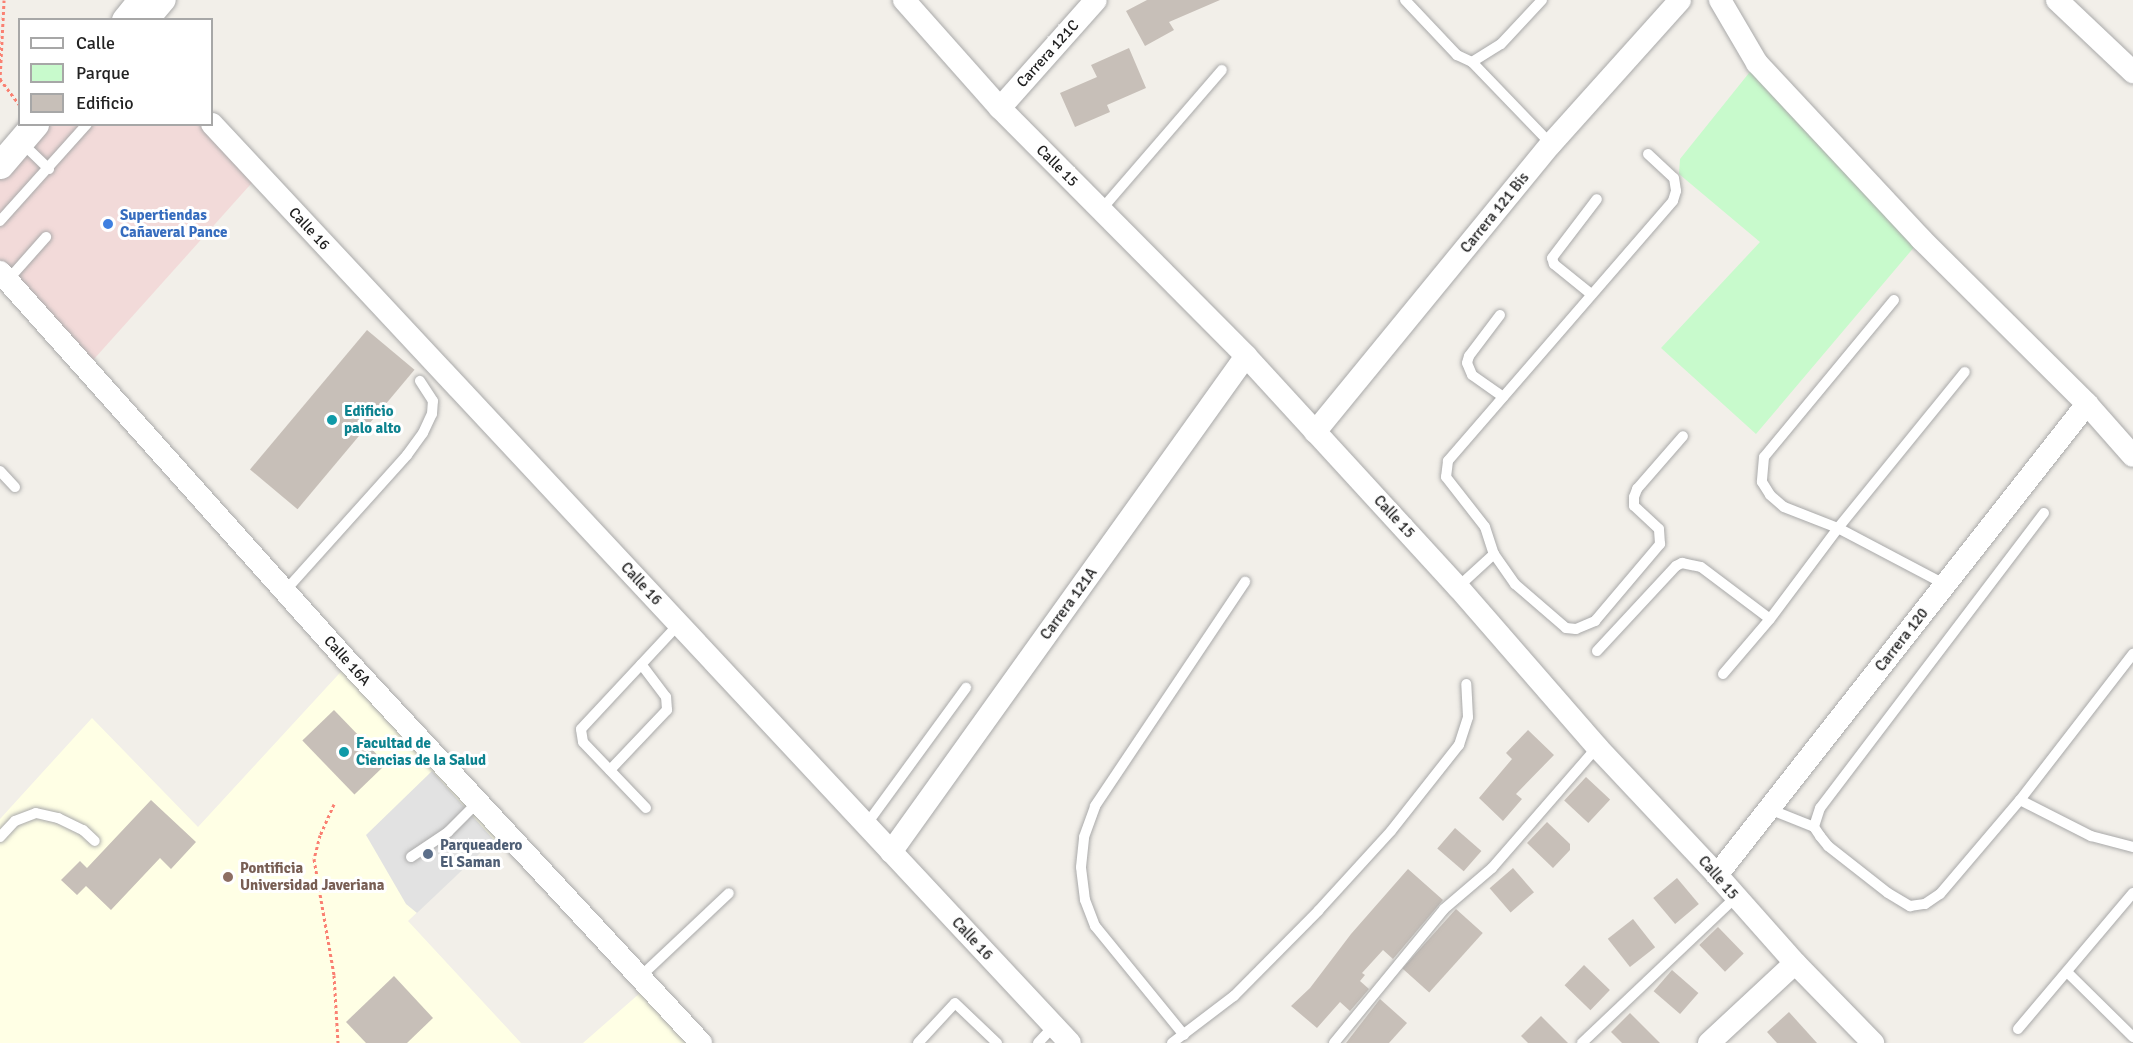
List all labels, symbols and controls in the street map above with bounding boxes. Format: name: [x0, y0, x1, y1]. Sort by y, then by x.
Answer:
street label: Carrera 121C: [1013, 17, 1083, 91]
legend: [18, 18, 213, 126]
text: Calle: [76, 32, 115, 54]
text: Parque: [76, 62, 130, 84]
text: Edificio: [76, 92, 134, 114]
street label: Calle 15: [1032, 141, 1082, 191]
street label: Carrera 121 Bis: [1457, 169, 1533, 257]
street label: Calle 16: [285, 204, 333, 254]
place label: Supertiendas Cañaveral Pance: [120, 206, 227, 241]
marker: Supertiendas Cañaveral Pance: [101, 217, 115, 231]
place label: Edificio palo alto: [344, 402, 401, 437]
marker: Edificio palo alto: [325, 413, 339, 427]
street label: Calle 15: [1370, 492, 1418, 542]
street label: Calle 16: [617, 559, 665, 609]
street label: Carrera 121A: [1037, 564, 1101, 644]
street label: Carrera 120: [1872, 605, 1932, 675]
street label: Calle 16A: [320, 632, 374, 690]
place label: Facultad de Ciencias de la Salud: [356, 734, 486, 769]
marker: Facultad de Ciencias de la Salud: [337, 745, 351, 759]
place label: Parqueadero El Saman: [440, 836, 522, 871]
marker: Parqueadero El Saman: [421, 847, 435, 861]
street label: Calle 15: [1694, 852, 1742, 904]
place label: Pontificia Universidad Javeriana: [240, 859, 384, 894]
marker: Pontificia Universidad Javeriana: [221, 870, 235, 884]
street label: Calle 16: [948, 914, 996, 964]

